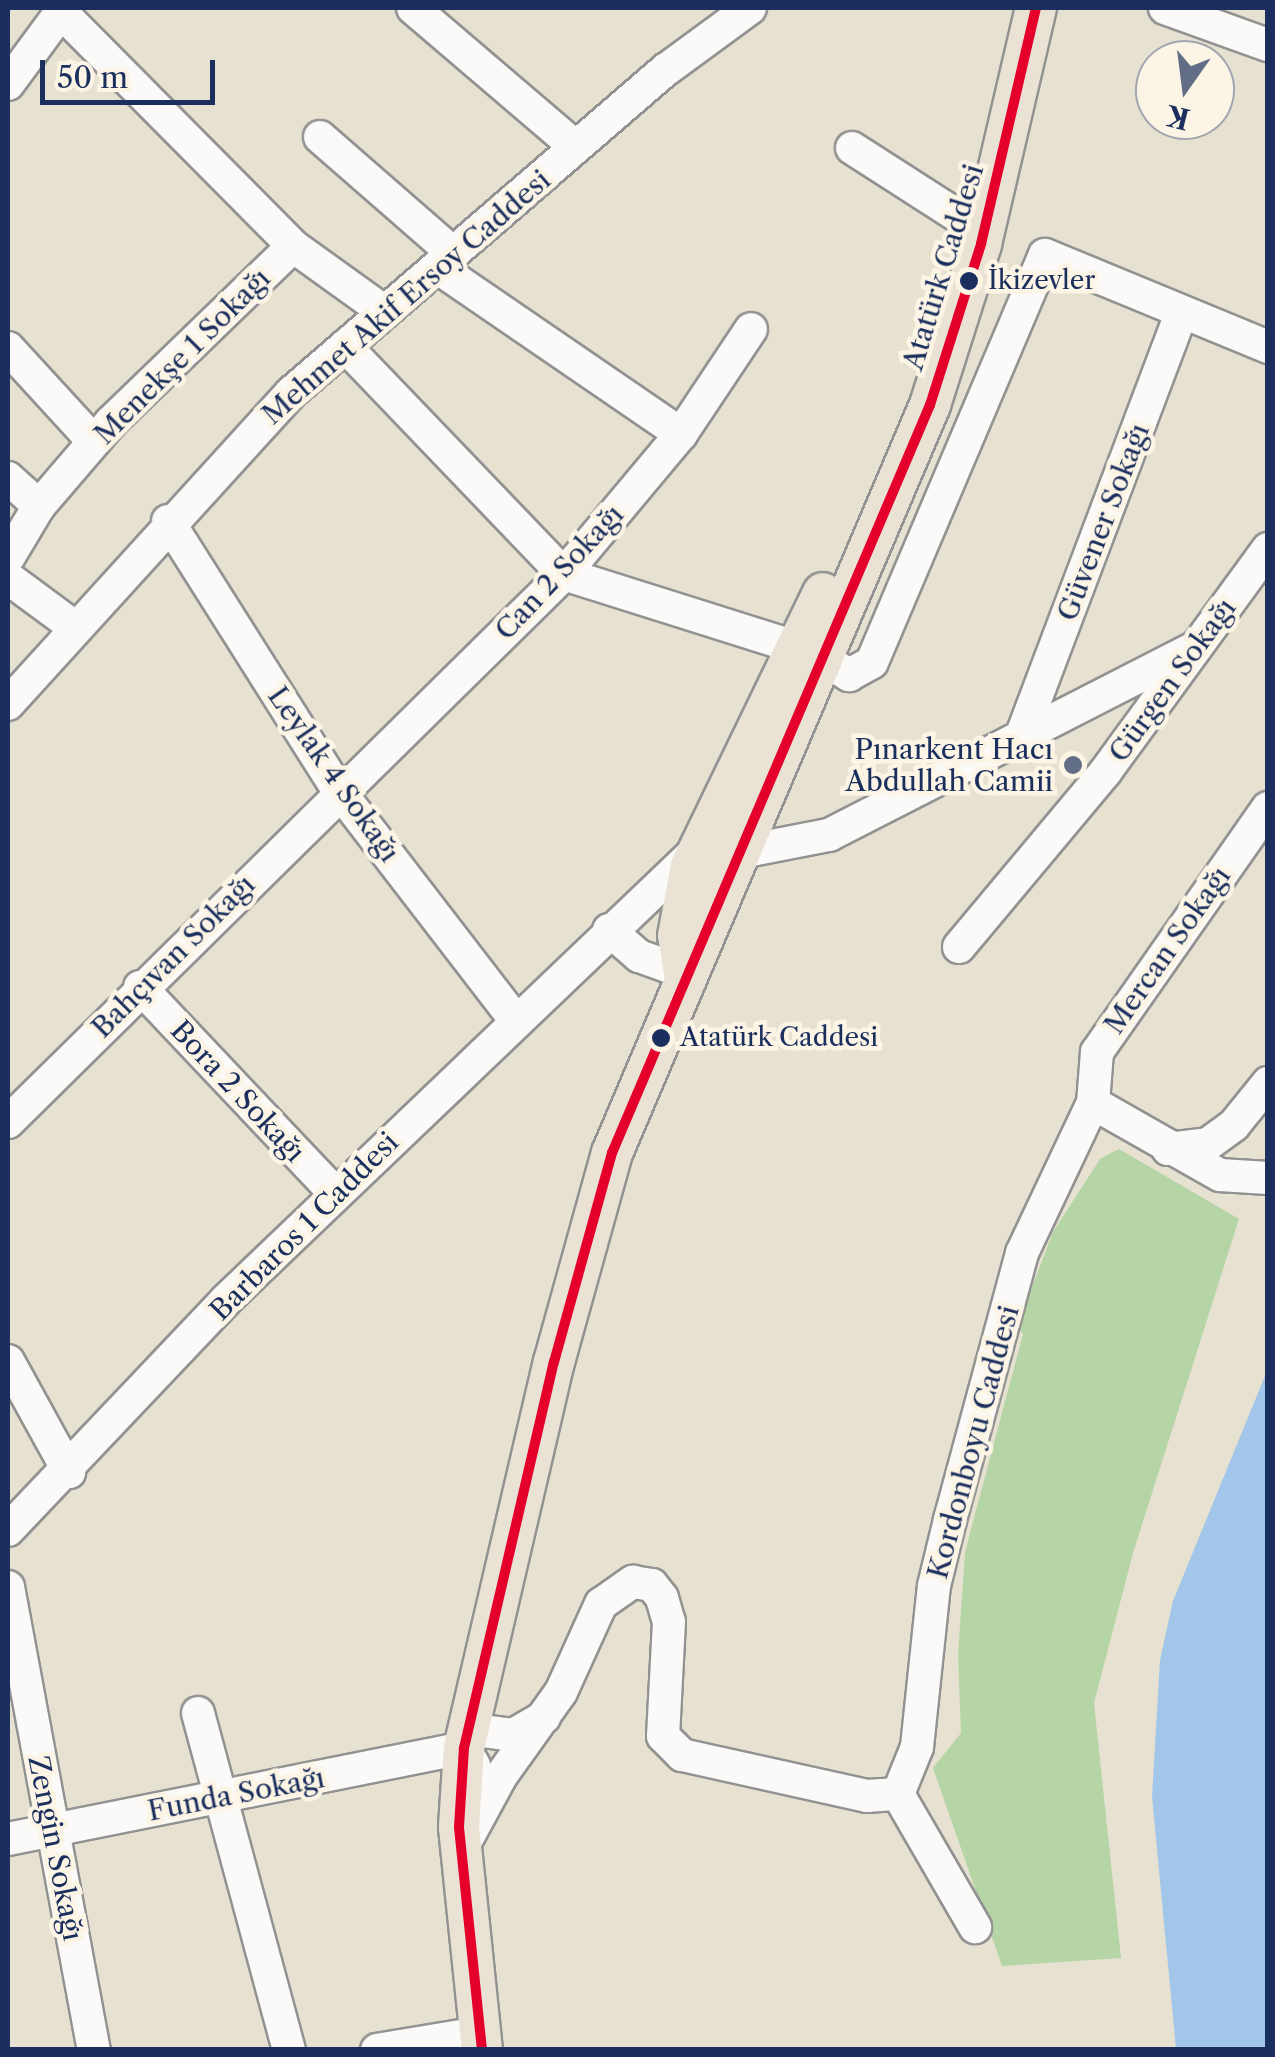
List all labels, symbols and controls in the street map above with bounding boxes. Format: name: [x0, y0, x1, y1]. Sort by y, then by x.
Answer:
scale bar: [45, 40, 220, 102]
north arrow: [1135, 40, 1235, 140]
text: 50 m: [57, 59, 128, 96]
text: K: [1163, 98, 1193, 136]
street label: Atatürk Caddesi: [896, 160, 990, 374]
street label: Mehmet Akif Ersoy Caddesi: [254, 162, 558, 432]
street label: Menekşe 1 Sokağı: [87, 261, 277, 451]
place label: İkizevler: [988, 265, 1095, 297]
marker: İkizevler: [959, 271, 979, 291]
street label: Güvener Sokağı: [1050, 418, 1156, 626]
street label: Can 2 Sokağı: [488, 498, 630, 646]
street label: Gürgen Sokağı: [1101, 592, 1243, 768]
street label: Leylak 4 Sokağı: [261, 680, 407, 868]
place label: Pınarkent Hacı Abdullah Camii: [845, 732, 1053, 798]
marker: Pınarkent Hacı Abdullah Camii: [1062, 754, 1084, 776]
street label: Mercan Sokağı: [1097, 860, 1237, 1040]
street label: Bahçıvan Sokağı: [85, 868, 261, 1044]
street label: Bora 2 Sokağı: [164, 1013, 312, 1169]
place label: Atatürk Caddesi: [680, 1022, 879, 1054]
marker: Atatürk Caddesi: [651, 1028, 671, 1048]
street label: Barbaros 1 Caddesi: [203, 1125, 405, 1327]
street label: Kordonboyu Caddesi: [920, 1302, 1026, 1582]
street label: Zengin Sokağı: [22, 1753, 90, 1943]
street label: Funda Sokağı: [145, 1760, 327, 1828]

